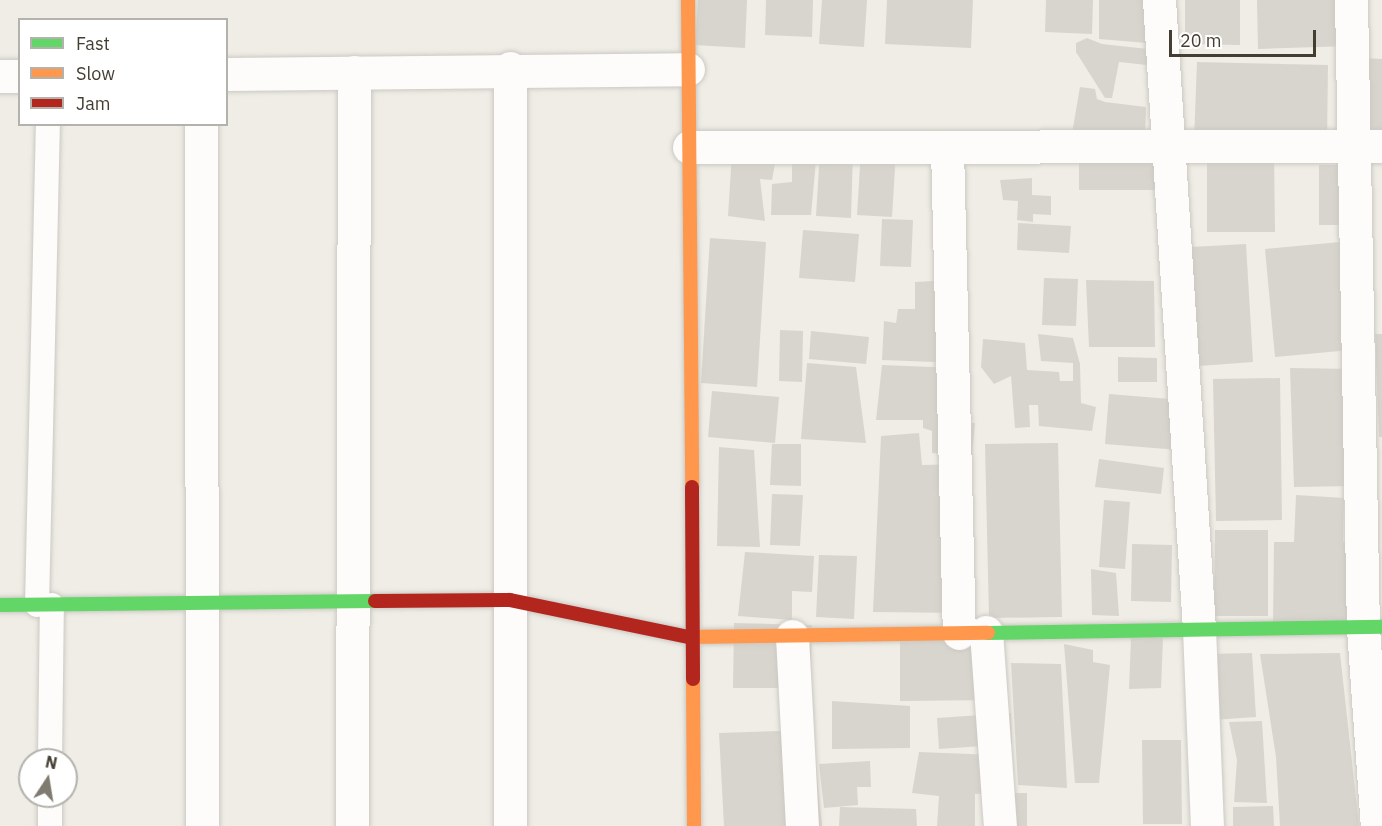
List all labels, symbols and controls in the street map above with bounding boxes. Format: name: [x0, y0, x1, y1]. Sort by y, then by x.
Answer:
legend: [18, 18, 228, 126]
scale bar: [1172, 18, 1319, 56]
text: 20 m: [1180, 29, 1222, 52]
text: Fast: [76, 32, 110, 55]
text: Slow: [76, 62, 115, 85]
text: Jam: [76, 92, 111, 115]
north arrow: [18, 748, 78, 808]
text: N: [44, 751, 59, 773]

